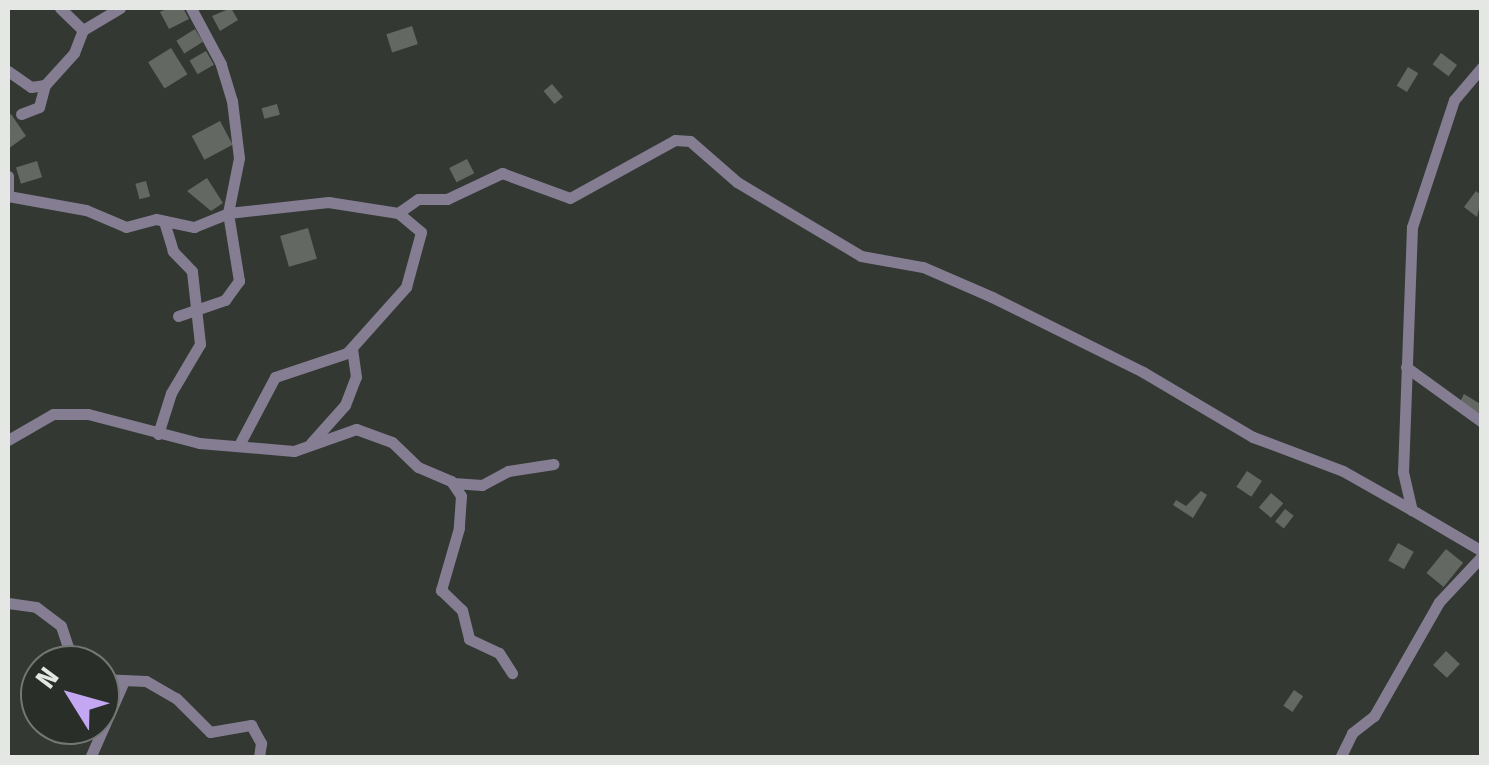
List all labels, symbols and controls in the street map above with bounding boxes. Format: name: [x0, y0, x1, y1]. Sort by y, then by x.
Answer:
north arrow: [20, 645, 120, 745]
text: N: [29, 661, 65, 694]

